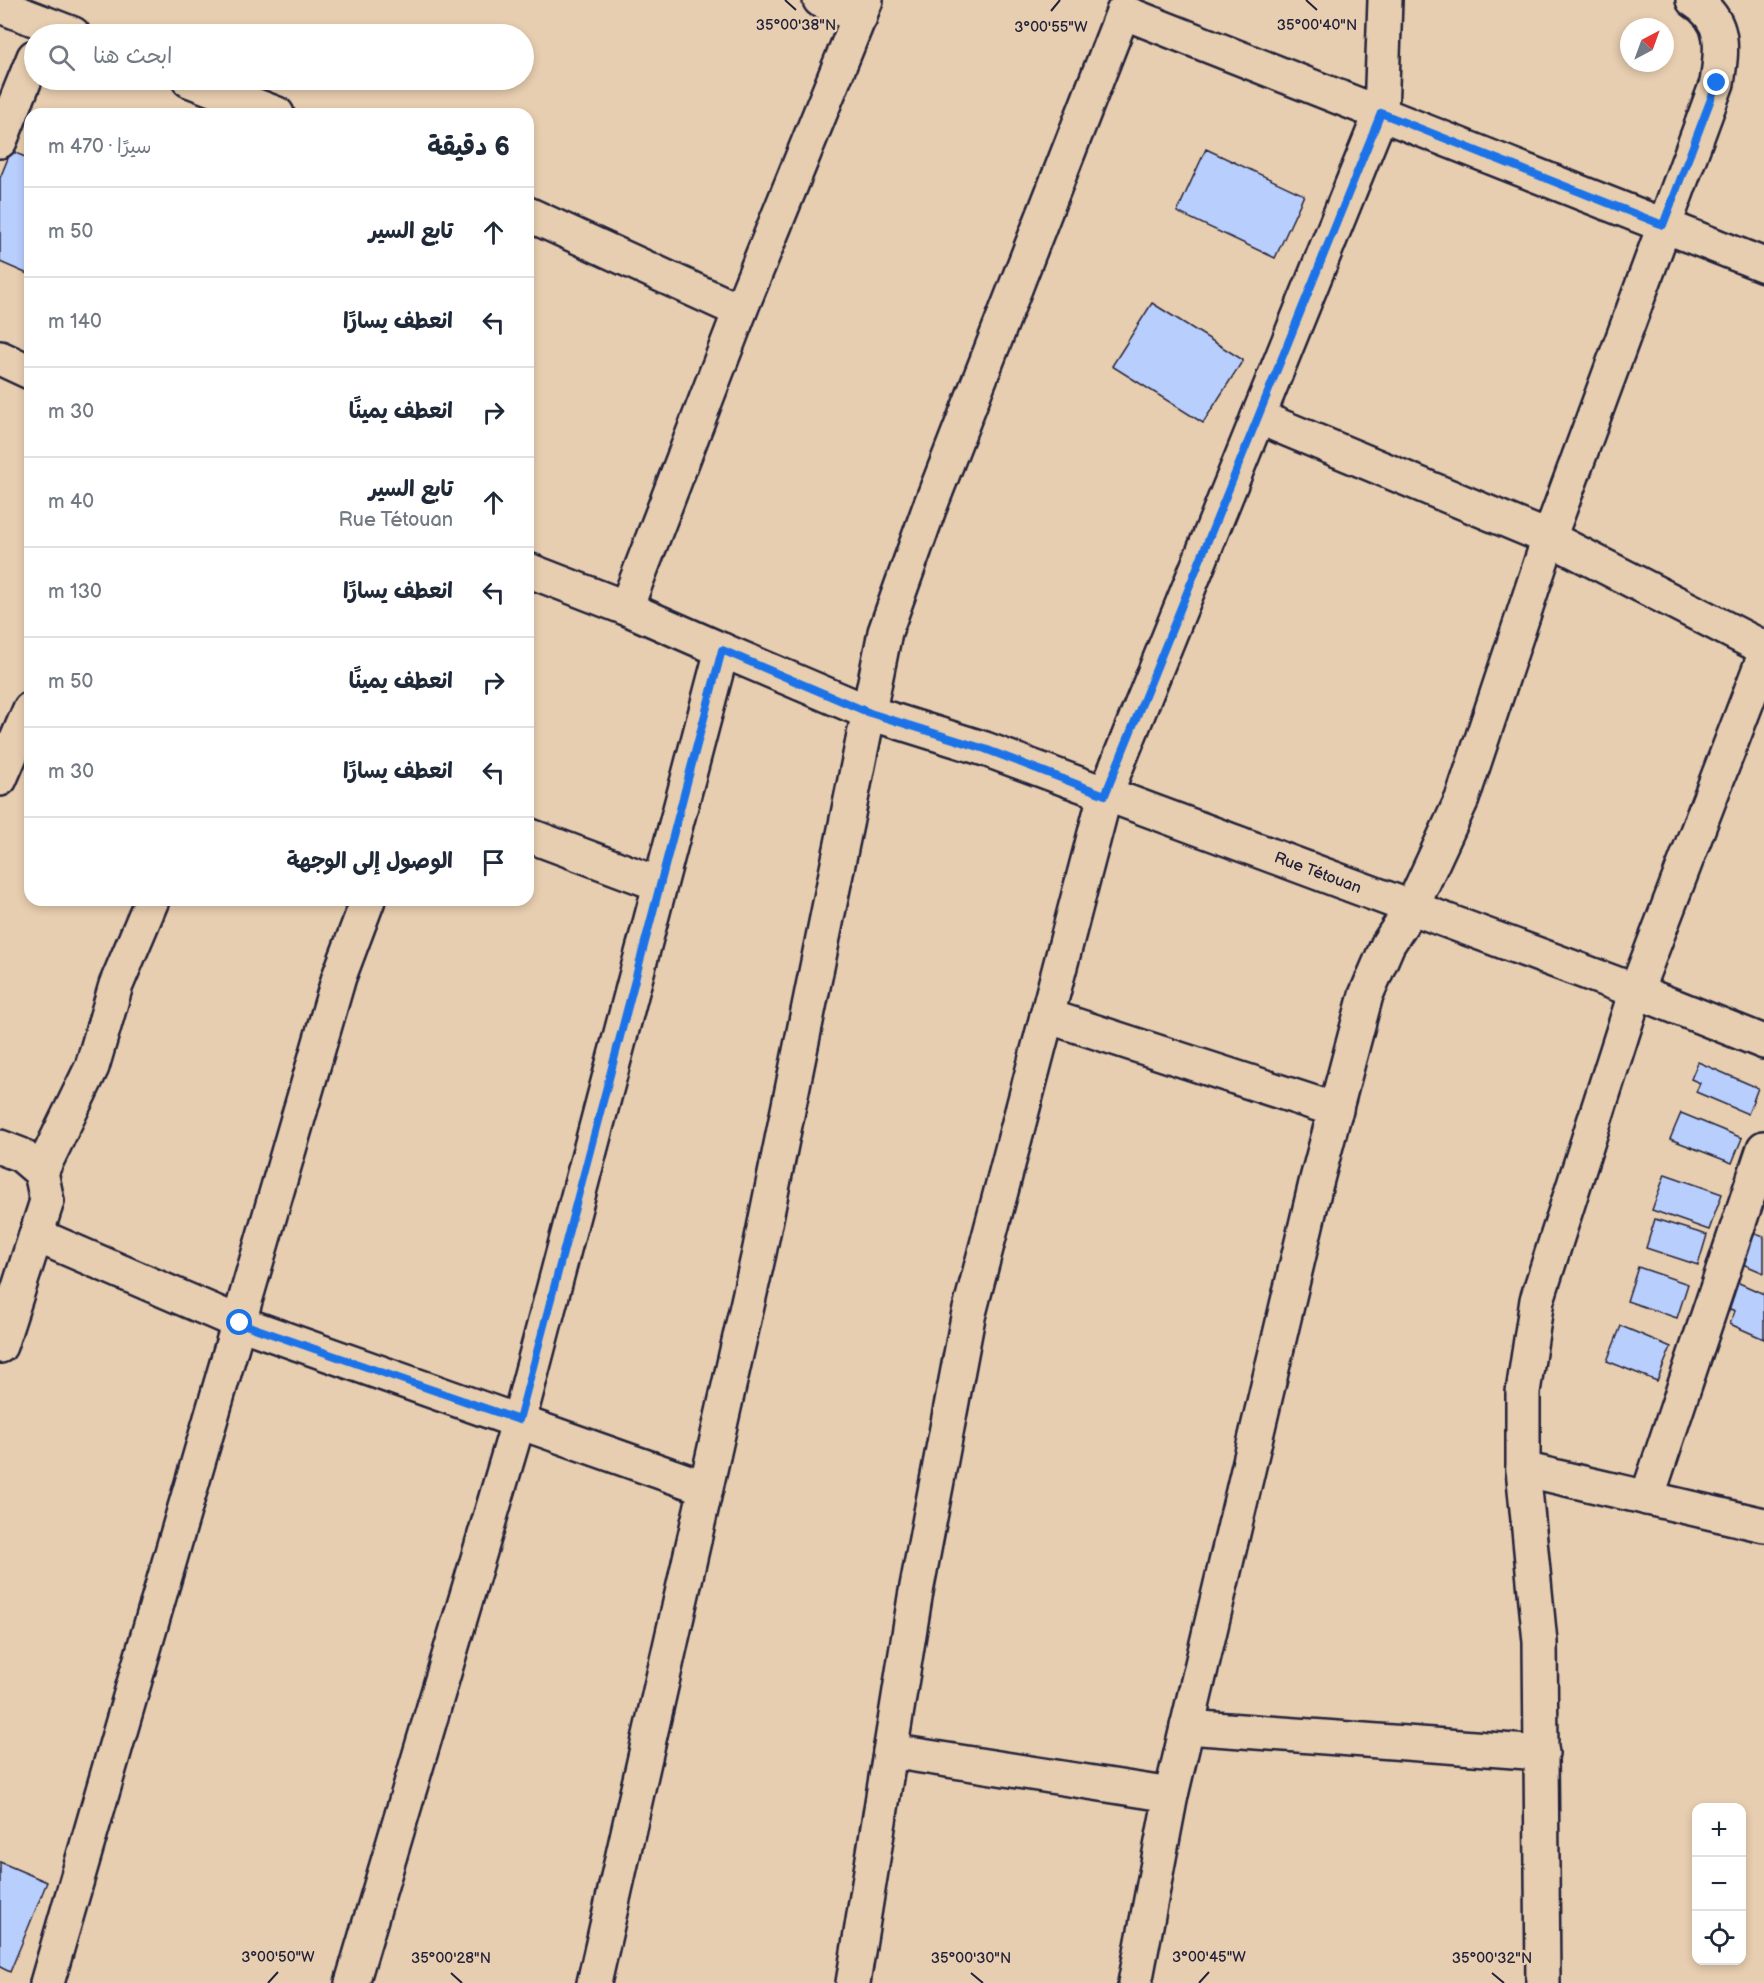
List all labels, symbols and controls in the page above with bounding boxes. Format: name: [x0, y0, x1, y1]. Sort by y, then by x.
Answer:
text: 35°00'38"N: [756, 16, 836, 35]
text: 35°00'40"N: [1277, 16, 1357, 35]
text: 3°00'55"W: [1014, 18, 1088, 37]
north arrow: [1620, 18, 1674, 72]
search box: [24, 24, 534, 90]
icon: search: [45, 41, 78, 74]
text: ابحث هنا: [93, 43, 173, 70]
route end: [1703, 69, 1729, 95]
text: 6 دقيقة: [427, 132, 510, 163]
text: سيرًا · 470 m: [48, 135, 152, 159]
icon: ahead: [477, 216, 510, 249]
text: تابع السير: [369, 218, 453, 245]
text: 50 m: [48, 220, 93, 244]
icon: left: [477, 306, 510, 339]
text: انعطف يسارًا: [343, 308, 453, 335]
text: 140 m: [48, 310, 102, 334]
icon: right: [477, 396, 510, 429]
text: انعطف يمينًا: [349, 398, 453, 425]
text: 30 m: [48, 400, 94, 424]
text: تابع السير: [369, 476, 453, 503]
icon: ahead: [477, 486, 510, 519]
text: 40 m: [48, 490, 94, 514]
text: Rue Tétouan: [339, 508, 453, 532]
icon: left: [477, 576, 510, 609]
text: انعطف يسارًا: [343, 578, 453, 605]
text: 130 m: [48, 580, 102, 604]
icon: right: [477, 666, 510, 699]
text: انعطف يمينًا: [349, 668, 453, 695]
text: 50 m: [48, 670, 93, 694]
icon: left: [477, 756, 510, 789]
text: انعطف يسارًا: [343, 758, 453, 785]
text: 30 m: [48, 760, 94, 784]
icon: arrive: [477, 846, 510, 879]
text: الوصول إلى الوجهة: [286, 848, 453, 875]
street label: Rue Tétouan: [1272, 848, 1364, 898]
route start: [226, 1309, 252, 1335]
map controls: [1692, 1803, 1746, 1965]
button: +: [1692, 1803, 1746, 1857]
button: −: [1692, 1857, 1746, 1911]
button: locate: [1692, 1911, 1746, 1965]
text: 3°00'50"W: [241, 1948, 315, 1967]
text: 3°00'45"W: [1172, 1948, 1246, 1967]
text: 35°00'28"N: [411, 1949, 491, 1968]
text: 35°00'30"N: [931, 1949, 1011, 1968]
text: 35°00'32"N: [1452, 1949, 1532, 1968]

